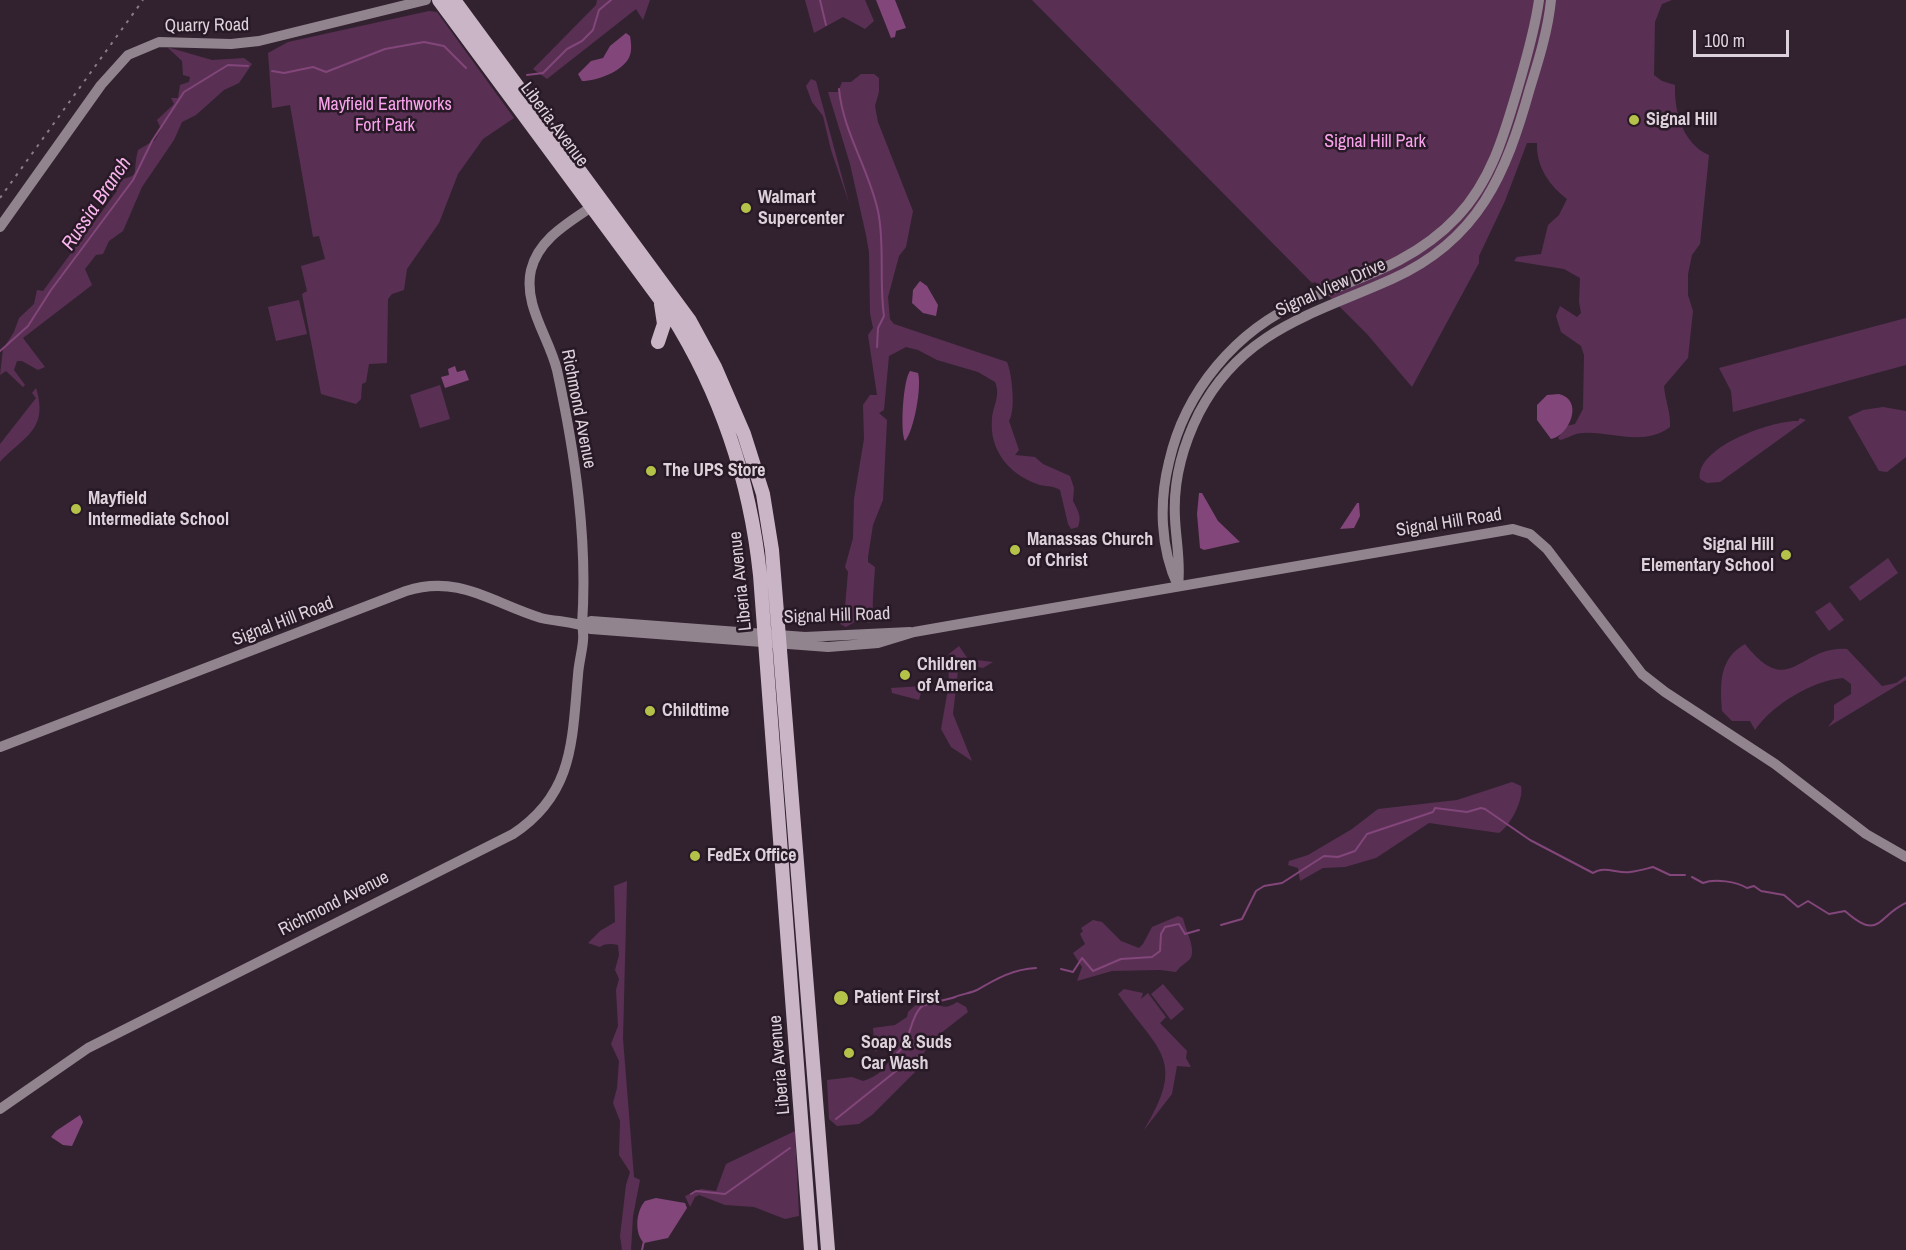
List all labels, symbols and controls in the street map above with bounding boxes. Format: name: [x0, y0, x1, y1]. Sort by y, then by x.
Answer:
street label: Quarry Road: [165, 14, 249, 38]
scale bar: [1696, 18, 1792, 56]
text: 100 m: [1704, 28, 1745, 53]
street label: Liberia Avenue: [515, 79, 593, 171]
park label: Mayfield Earthworks Fort Park: [318, 94, 452, 136]
place label: Signal Hill: [1646, 109, 1717, 131]
marker: Signal Hill: [1627, 113, 1641, 127]
park label: Signal Hill Park: [1324, 131, 1426, 153]
water label: Russia Branch: [57, 153, 137, 255]
place label: Walmart Supercenter: [758, 187, 844, 230]
marker: Walmart Supercenter: [739, 201, 753, 215]
street label: Signal View Drive: [1273, 254, 1389, 322]
street label: Richmond Avenue: [556, 347, 600, 471]
place label: The UPS Store: [663, 460, 766, 482]
marker: The UPS Store: [644, 464, 658, 478]
place label: Mayfield Intermediate School: [88, 488, 229, 530]
marker: Mayfield Intermediate School: [69, 502, 83, 516]
street label: Signal Hill Road: [1395, 504, 1503, 542]
place label: Manassas Church of Christ: [1027, 529, 1153, 572]
street label: Liberia Avenue: [725, 530, 757, 632]
place label: Signal Hill Elementary School: [1641, 534, 1774, 576]
marker: Manassas Church of Christ: [1008, 543, 1022, 557]
marker: Signal Hill Elementary School: [1779, 548, 1793, 562]
street label: Signal Hill Road: [229, 593, 337, 651]
street label: Signal Hill Road: [783, 603, 891, 629]
place label: Children of America: [917, 654, 993, 696]
marker: Children of America: [898, 668, 912, 682]
place label: Childtime: [662, 700, 729, 722]
marker: Childtime: [643, 704, 657, 718]
place label: FedEx Office: [707, 845, 797, 867]
marker: FedEx Office: [688, 849, 702, 863]
street label: Richmond Avenue: [275, 867, 393, 941]
place label: Patient First: [854, 987, 939, 1009]
marker: Patient First: [832, 989, 850, 1007]
street label: Liberia Avenue: [765, 1014, 795, 1116]
place label: Soap & Suds Car Wash: [861, 1032, 952, 1074]
marker: Soap & Suds Car Wash: [842, 1046, 856, 1060]

